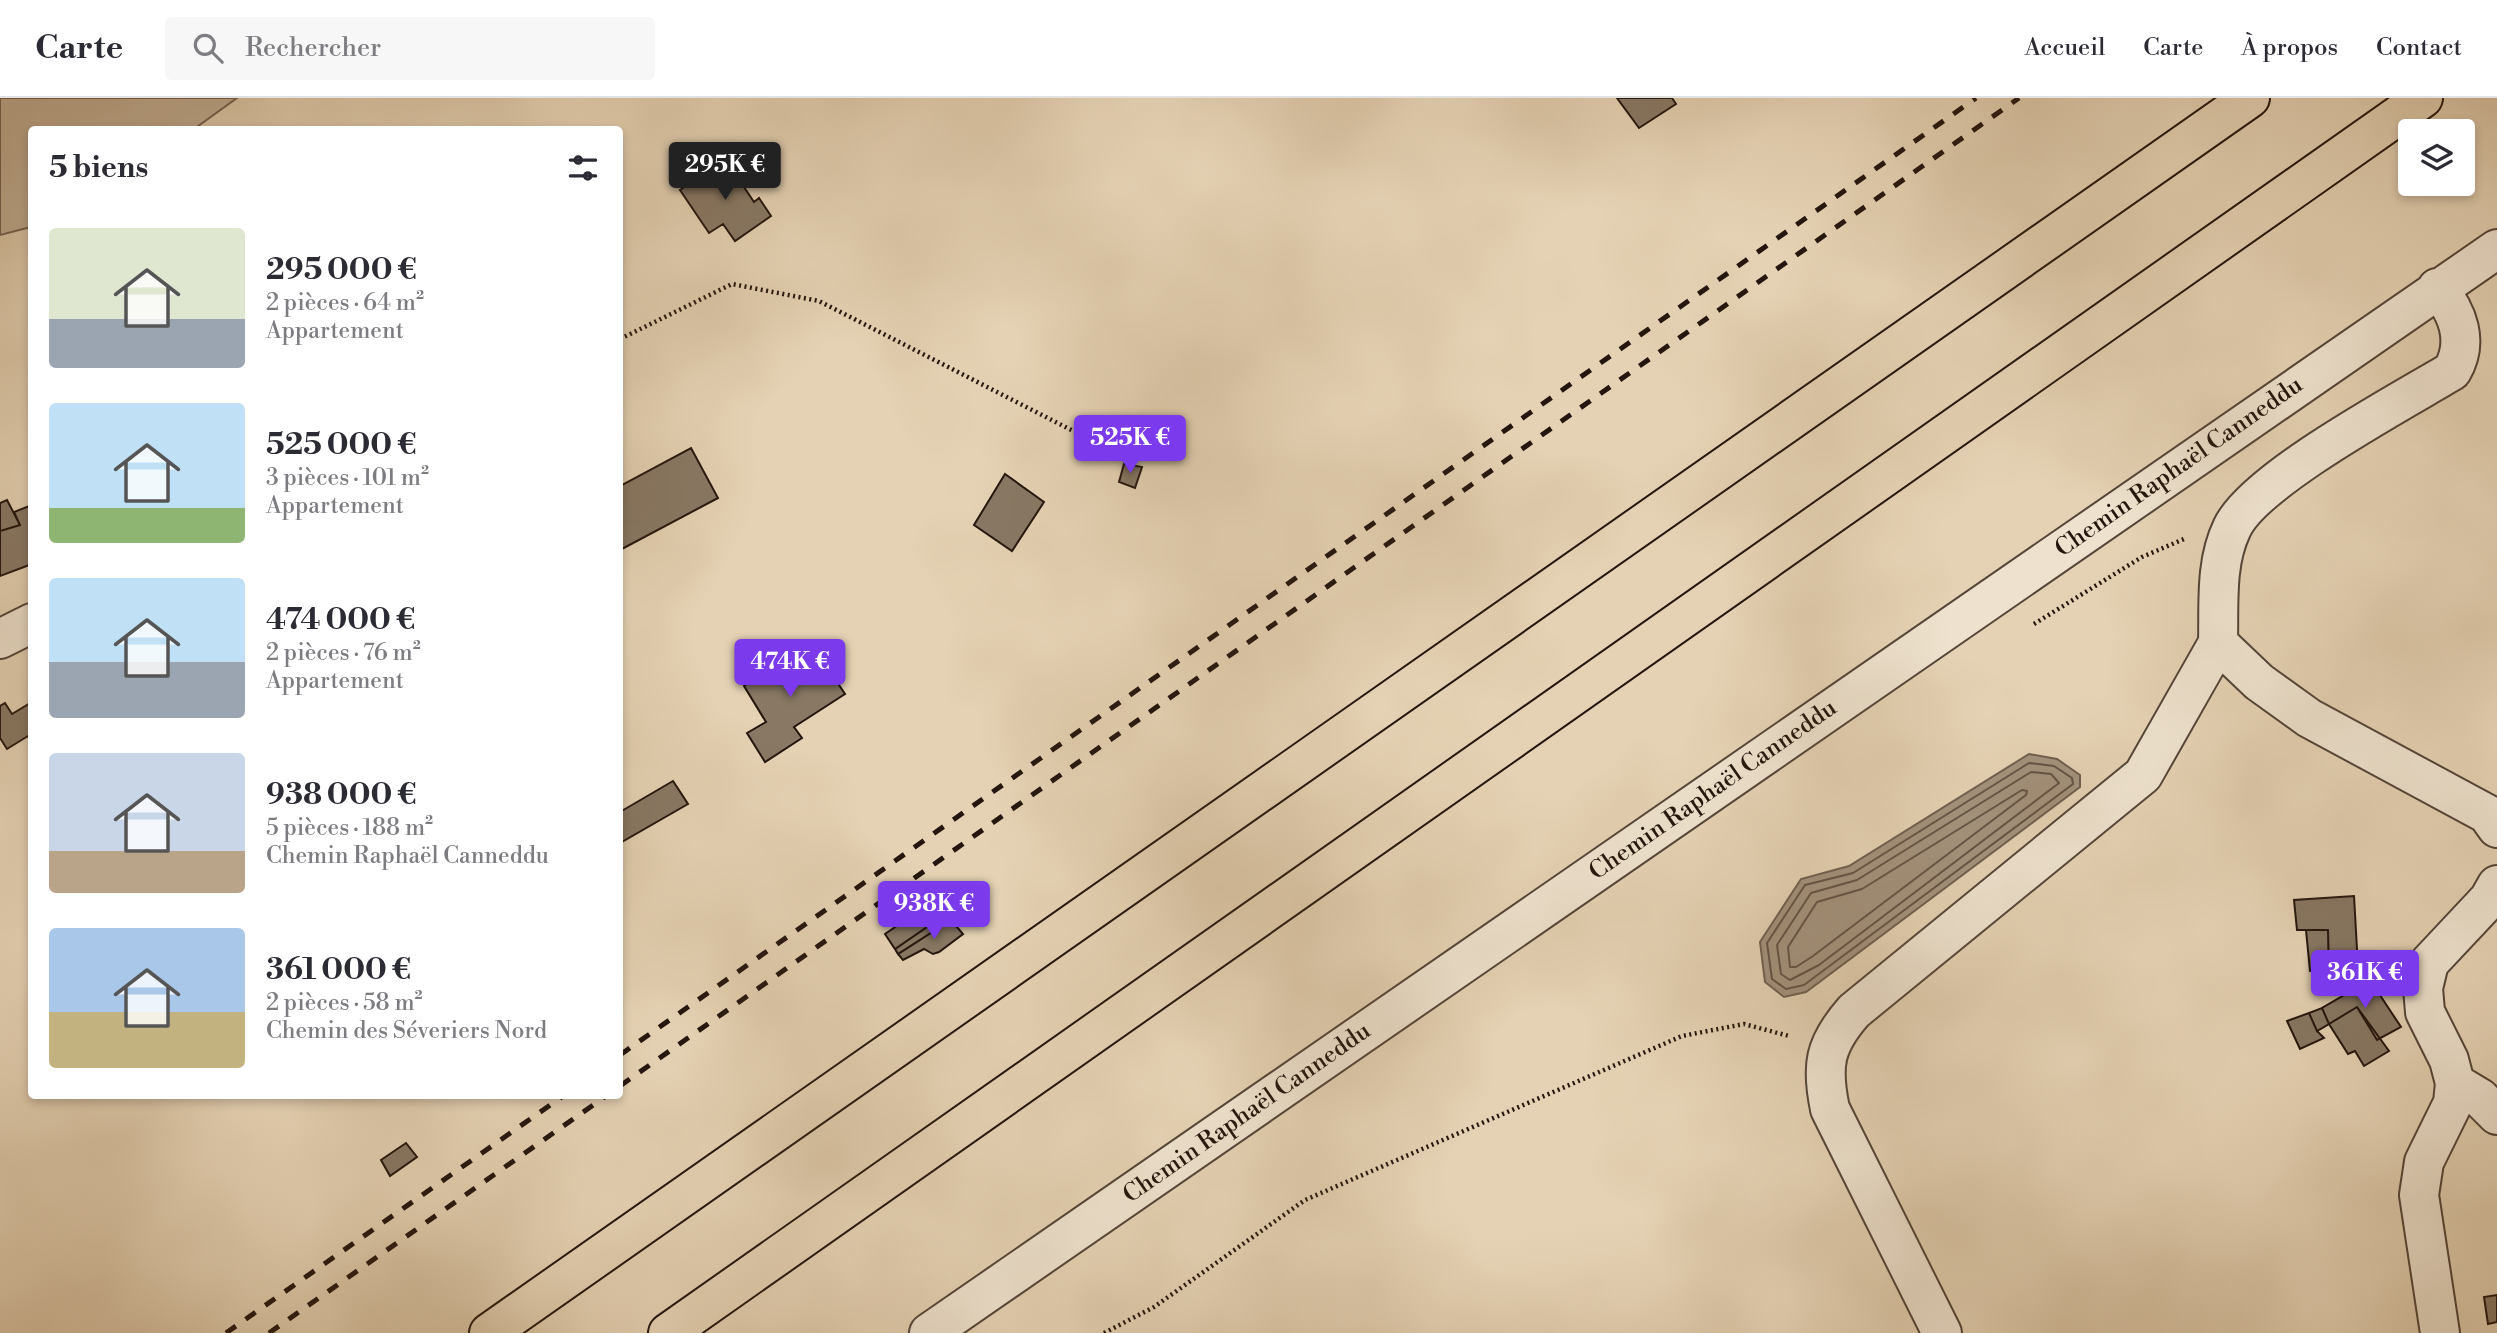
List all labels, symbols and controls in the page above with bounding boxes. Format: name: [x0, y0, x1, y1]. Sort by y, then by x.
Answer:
search box: [165, 17, 655, 80]
text: Carte: [35, 28, 123, 69]
icon: search: [189, 29, 227, 67]
text: Rechercher: [245, 32, 381, 64]
text: Accueil: [2024, 33, 2105, 63]
text: Carte: [2143, 33, 2203, 63]
text: À propos: [2241, 33, 2338, 63]
text: Contact: [2376, 33, 2462, 63]
map controls: [2398, 119, 2475, 196]
button: layers: [2398, 119, 2475, 196]
pin: 295K €: [668, 142, 782, 202]
text: 5 biens: [49, 149, 148, 187]
icon: filters: [564, 149, 602, 187]
text: 295K €: [685, 151, 765, 179]
text: 295 000 €: [266, 251, 417, 289]
icon: home: [105, 256, 189, 340]
text: 2 pièces · 64 m²: [266, 289, 424, 317]
text: Appartement: [266, 317, 404, 345]
street label: Chemin Raphaël Canneddu: [2049, 370, 2309, 564]
pin: 525K €: [1073, 416, 1187, 475]
text: 525K €: [1090, 424, 1170, 452]
text: 525 000 €: [266, 426, 417, 464]
icon: home: [105, 431, 189, 515]
text: 3 pièces · 101 m²: [266, 464, 429, 492]
text: Appartement: [266, 492, 404, 520]
text: 474 000 €: [266, 601, 415, 639]
icon: home: [105, 606, 189, 690]
text: 2 pièces · 76 m²: [266, 639, 421, 667]
pin: 474K €: [733, 640, 847, 699]
text: 474K €: [750, 648, 830, 676]
text: Appartement: [266, 667, 404, 695]
street label: Chemin Raphaël Canneddu: [1583, 693, 1843, 887]
text: 938 000 €: [266, 776, 417, 814]
icon: home: [105, 781, 189, 865]
text: 5 pièces · 188 m²: [266, 814, 433, 842]
text: Chemin Raphaël Canneddu: [266, 842, 549, 870]
pin: 938K €: [877, 882, 991, 941]
text: 938K €: [894, 890, 974, 918]
pin: 361K €: [2308, 950, 2422, 1010]
text: 361 000 €: [266, 951, 411, 989]
icon: home: [105, 956, 189, 1040]
text: 361K €: [2327, 959, 2403, 987]
text: 2 pièces · 58 m²: [266, 989, 423, 1017]
street label: Chemin Raphaël Canneddu: [1117, 1016, 1377, 1210]
text: Chemin des Séveriers Nord: [266, 1017, 547, 1045]

